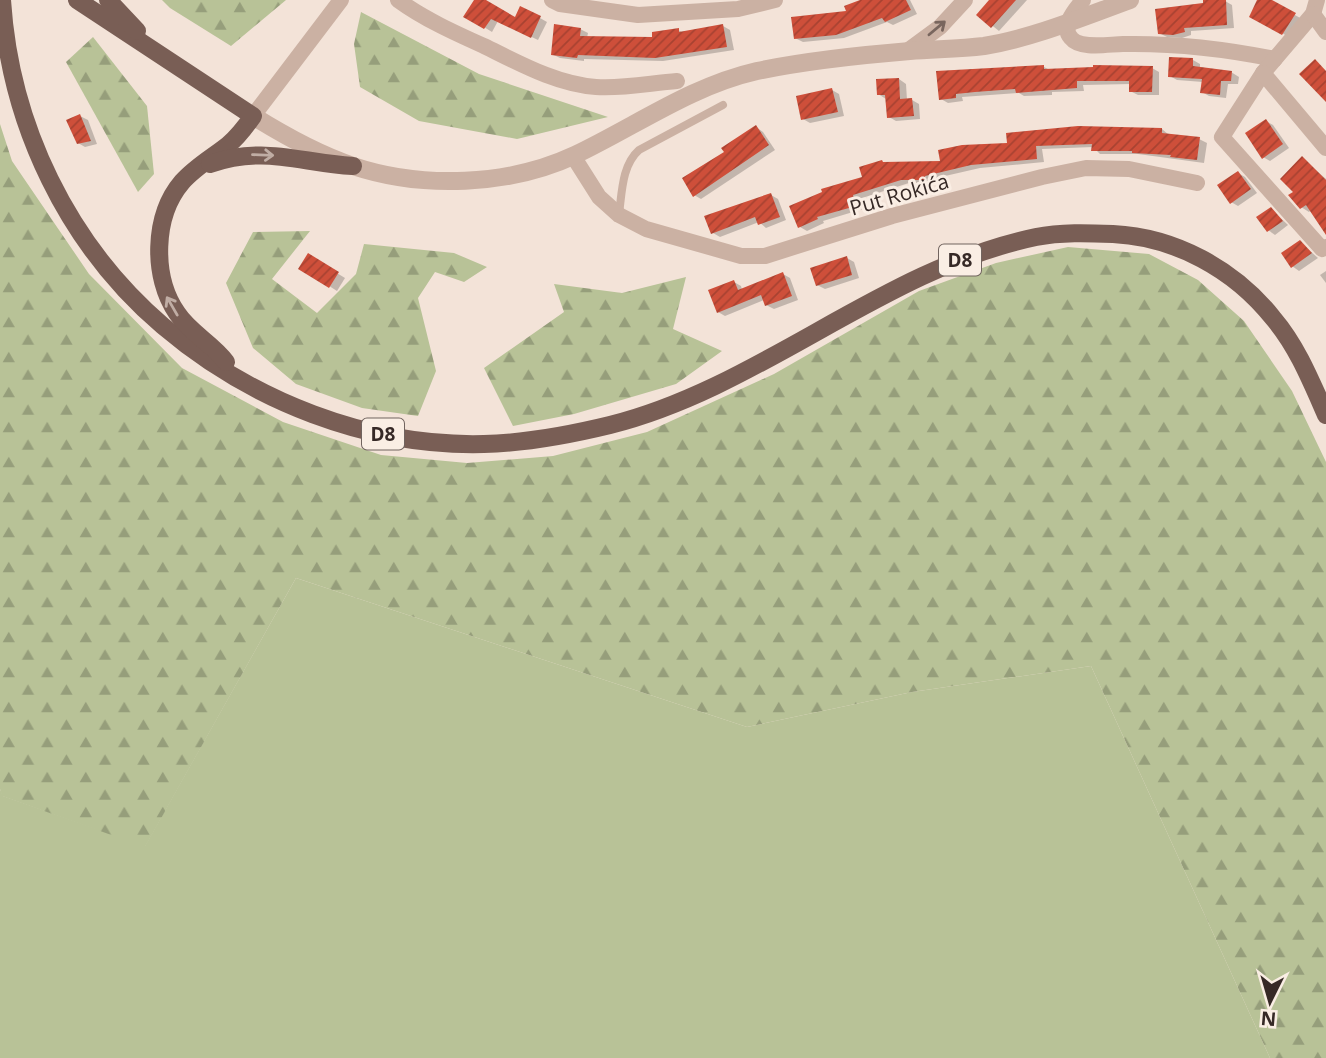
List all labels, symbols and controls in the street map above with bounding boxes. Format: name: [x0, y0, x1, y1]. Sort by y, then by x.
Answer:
one-way arrow: [928, 20, 946, 36]
one-way arrow: [252, 148, 275, 161]
street label: Put Rokića: [846, 166, 952, 222]
road number: D8: [939, 244, 981, 276]
one-way arrow: [165, 296, 179, 316]
road number: D8: [362, 418, 404, 449]
north arrow: [1235, 967, 1305, 1037]
text: N: [1260, 1005, 1277, 1033]

